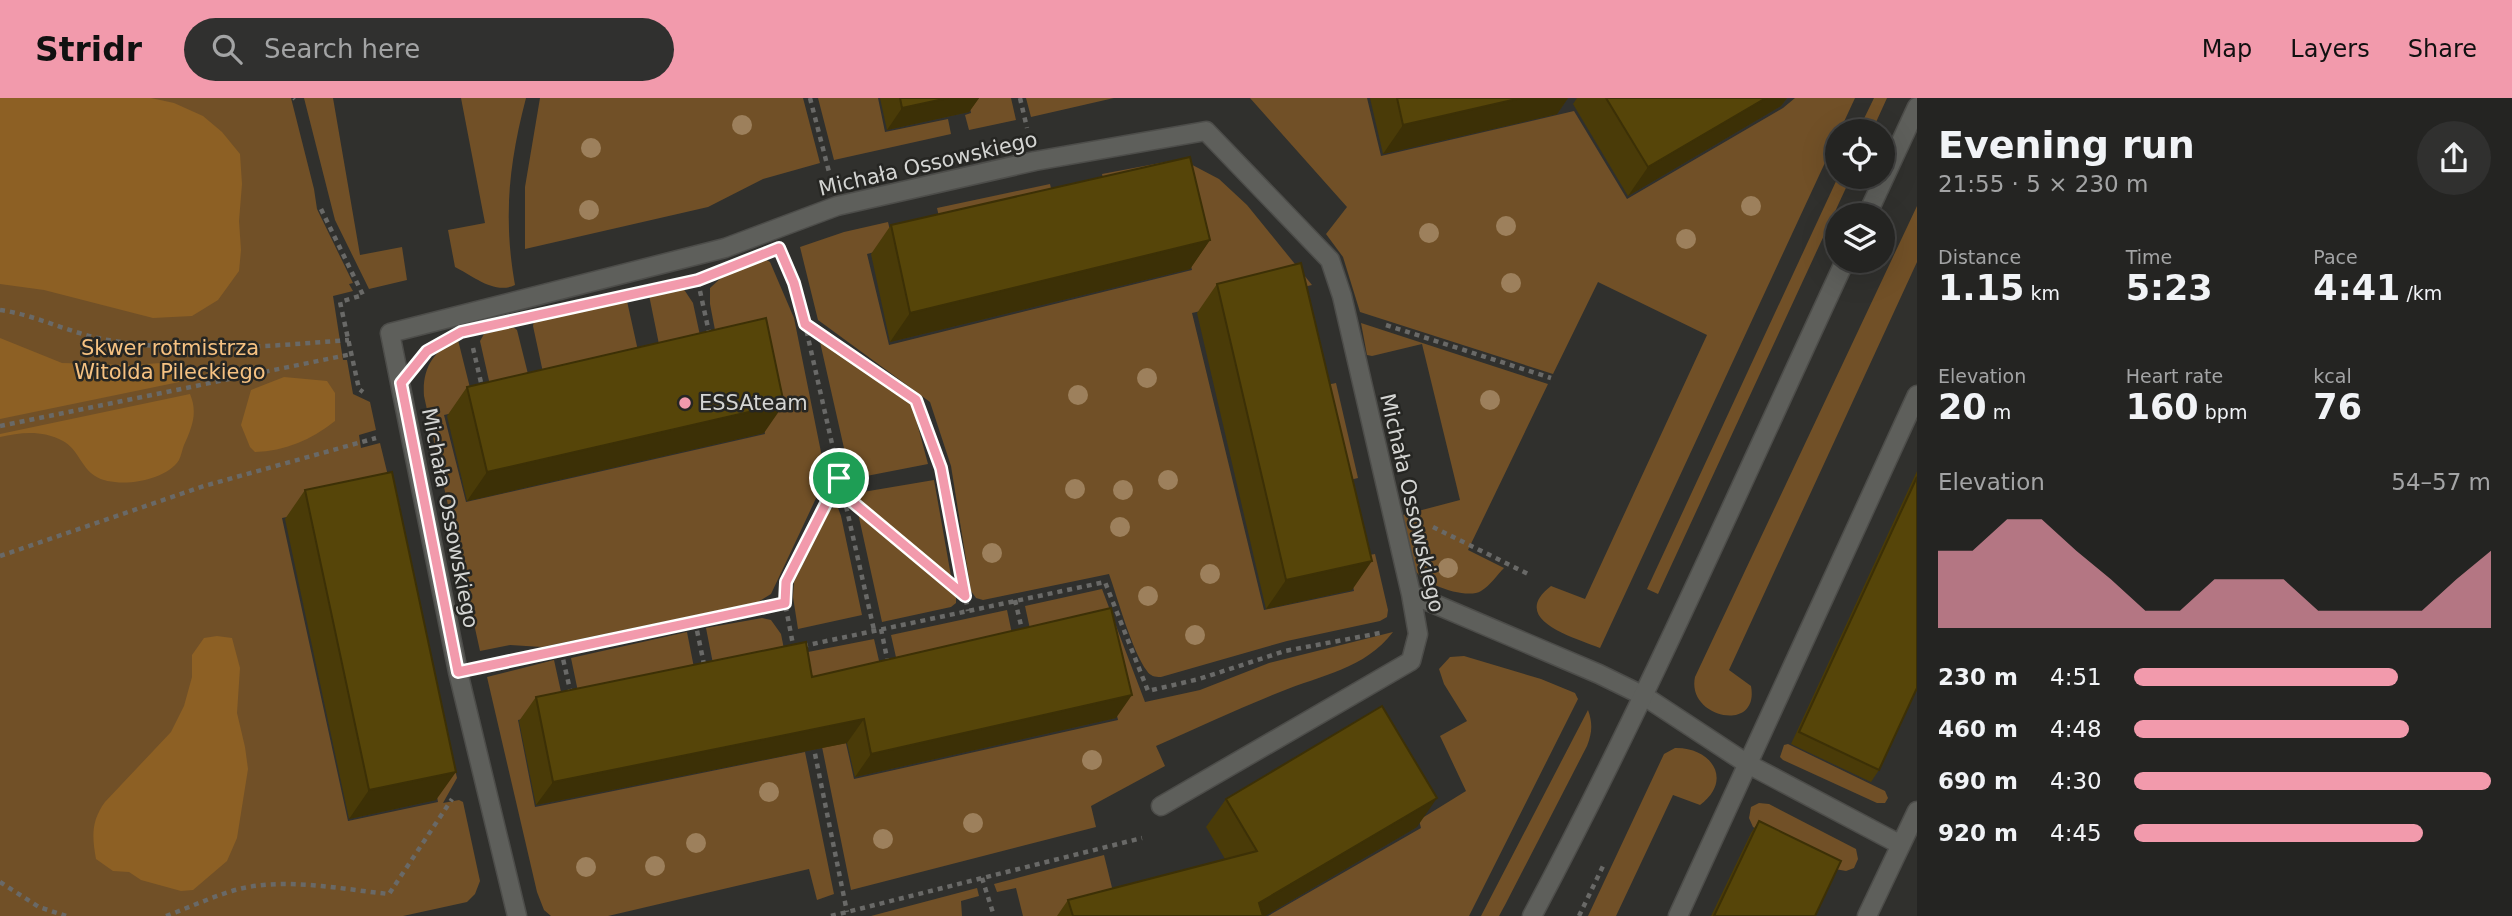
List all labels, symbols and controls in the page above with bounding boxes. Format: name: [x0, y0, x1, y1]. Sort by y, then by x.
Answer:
search box: [184, 18, 674, 81]
text: Stridr: [35, 30, 142, 69]
icon: search: [208, 30, 246, 68]
text: Search here: [264, 34, 420, 64]
text: Map: [2202, 35, 2252, 63]
text: Layers: [2290, 35, 2370, 63]
text: Share: [2408, 35, 2477, 63]
map controls: [1825, 119, 1895, 273]
button: locate: [1825, 119, 1895, 189]
button: share: [2417, 121, 2491, 195]
text: Evening run: [1938, 123, 2195, 167]
street label: Michała Ossowskiego: [816, 127, 1040, 201]
text: 21:55 · 5 × 230 m: [1938, 171, 2148, 197]
button: layers: [1825, 203, 1895, 273]
text: Distance: [1938, 246, 2021, 268]
text: Time: [2126, 246, 2172, 268]
text: Pace: [2313, 246, 2358, 268]
text: 1.15: [1938, 268, 2024, 308]
text: 5:23: [2126, 268, 2213, 308]
text: 4:41: [2313, 268, 2400, 308]
text: km: [2024, 282, 2060, 304]
text: /km: [2400, 282, 2442, 304]
park label: Skwer rotmistrza Witolda Pileckiego: [74, 336, 266, 384]
text: Elevation: [1938, 365, 2026, 387]
text: Heart rate: [2126, 365, 2223, 387]
text: kcal: [2313, 365, 2352, 387]
text: 20: [1938, 387, 1987, 427]
text: 160: [2126, 387, 2199, 427]
text: 76: [2313, 387, 2362, 427]
place label: ESSAteam: [699, 391, 808, 415]
street label: Michała Ossowskiego: [1375, 391, 1449, 615]
marker: ESSAteam: [677, 395, 693, 411]
text: m: [1987, 401, 2011, 423]
text: bpm: [2199, 401, 2247, 423]
street label: Michała Ossowskiego: [417, 406, 483, 630]
pin: [809, 448, 869, 508]
icon: arrive: [820, 459, 858, 497]
text: Elevation: [1938, 469, 2045, 495]
text: 54–57 m: [2391, 469, 2491, 495]
text: 230 m: [1938, 664, 2018, 690]
text: 4:51: [2050, 664, 2102, 690]
text: 460 m: [1938, 716, 2018, 742]
text: 4:48: [2050, 716, 2102, 742]
text: 690 m: [1938, 768, 2018, 794]
text: 4:30: [2050, 768, 2102, 794]
text: 920 m: [1938, 820, 2018, 846]
text: 4:45: [2050, 820, 2102, 846]

